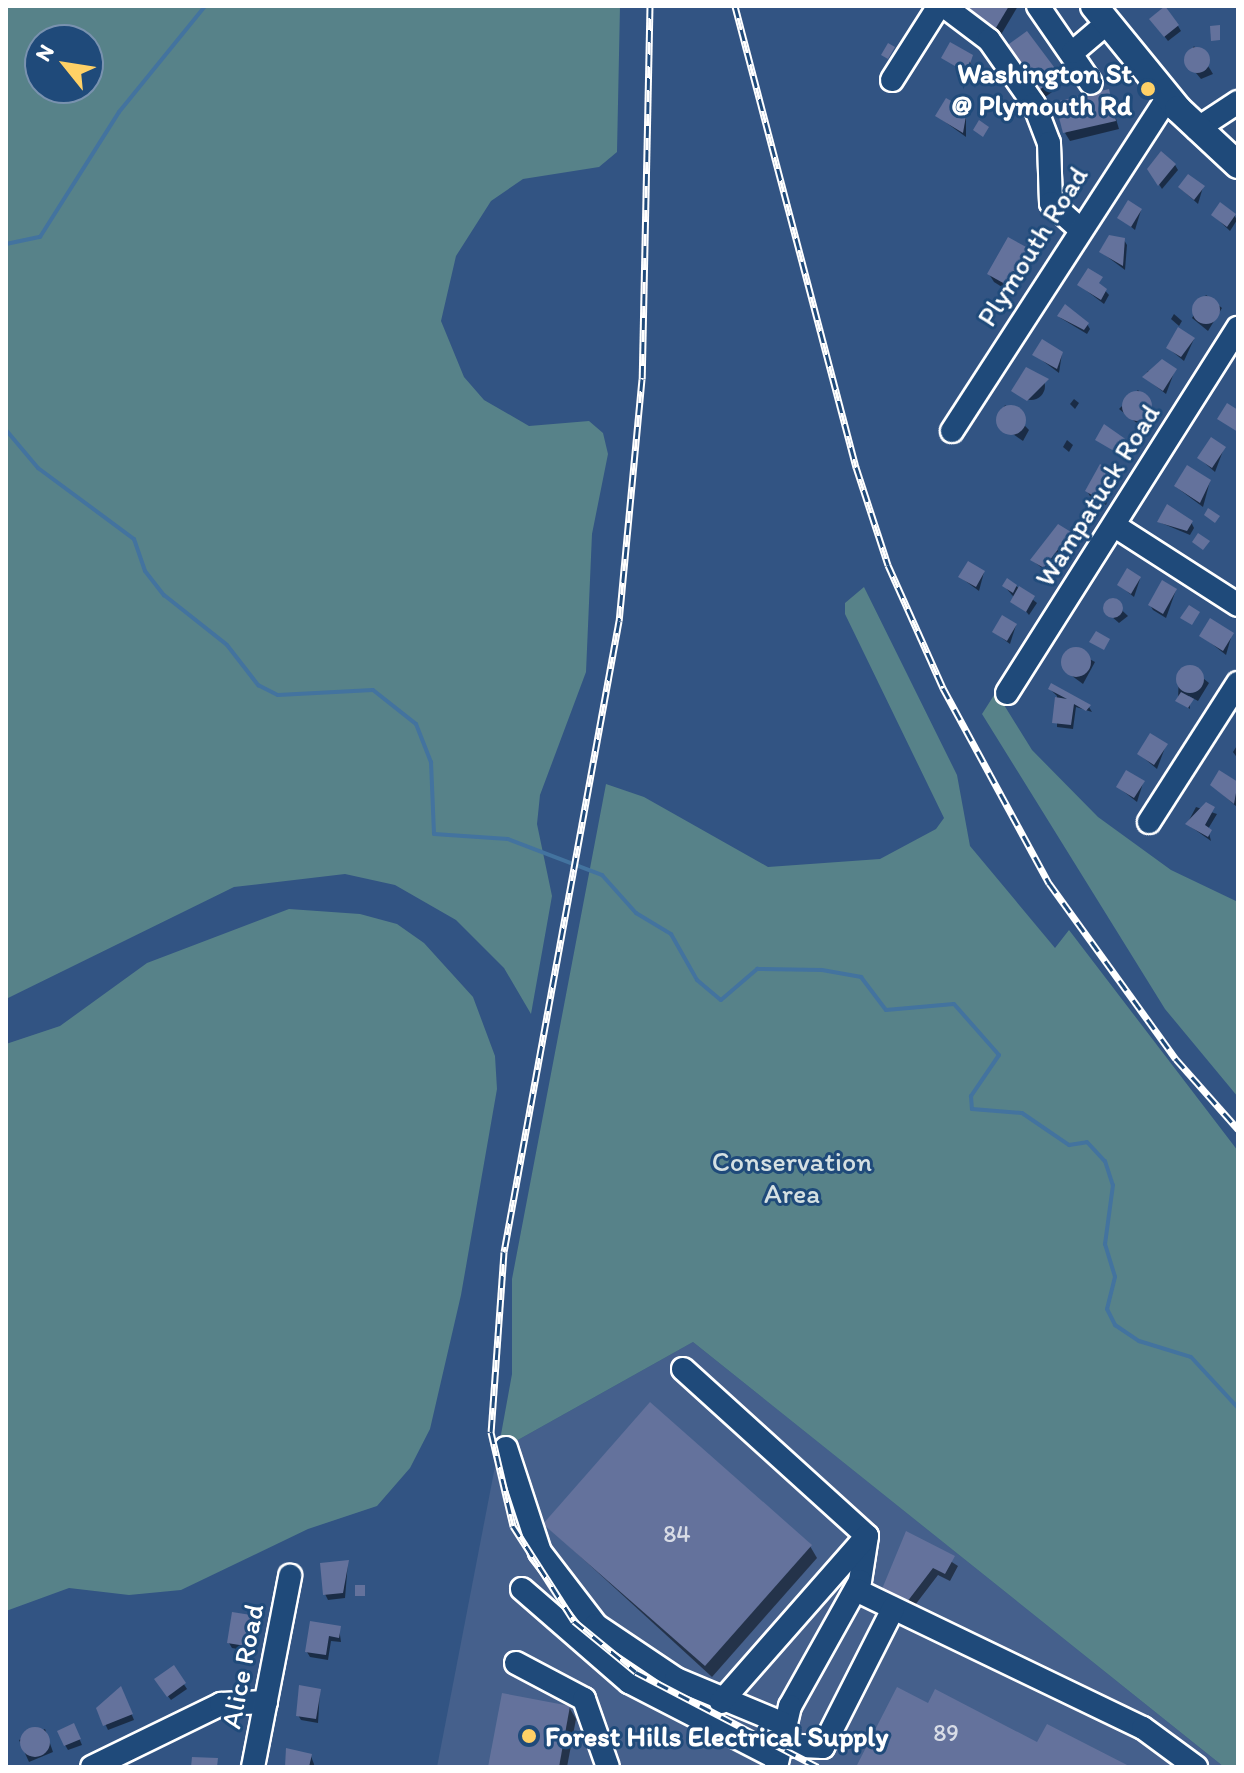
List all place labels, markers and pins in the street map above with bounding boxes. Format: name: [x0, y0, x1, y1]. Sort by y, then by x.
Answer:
place label: Washington St @ Plymouth Rd: [951, 56, 1132, 122]
marker: Washington St @ Plymouth Rd: [1139, 80, 1157, 98]
place label: Forest Hills Electrical Supply: [545, 1719, 888, 1753]
marker: Forest Hills Electrical Supply: [520, 1727, 538, 1745]

